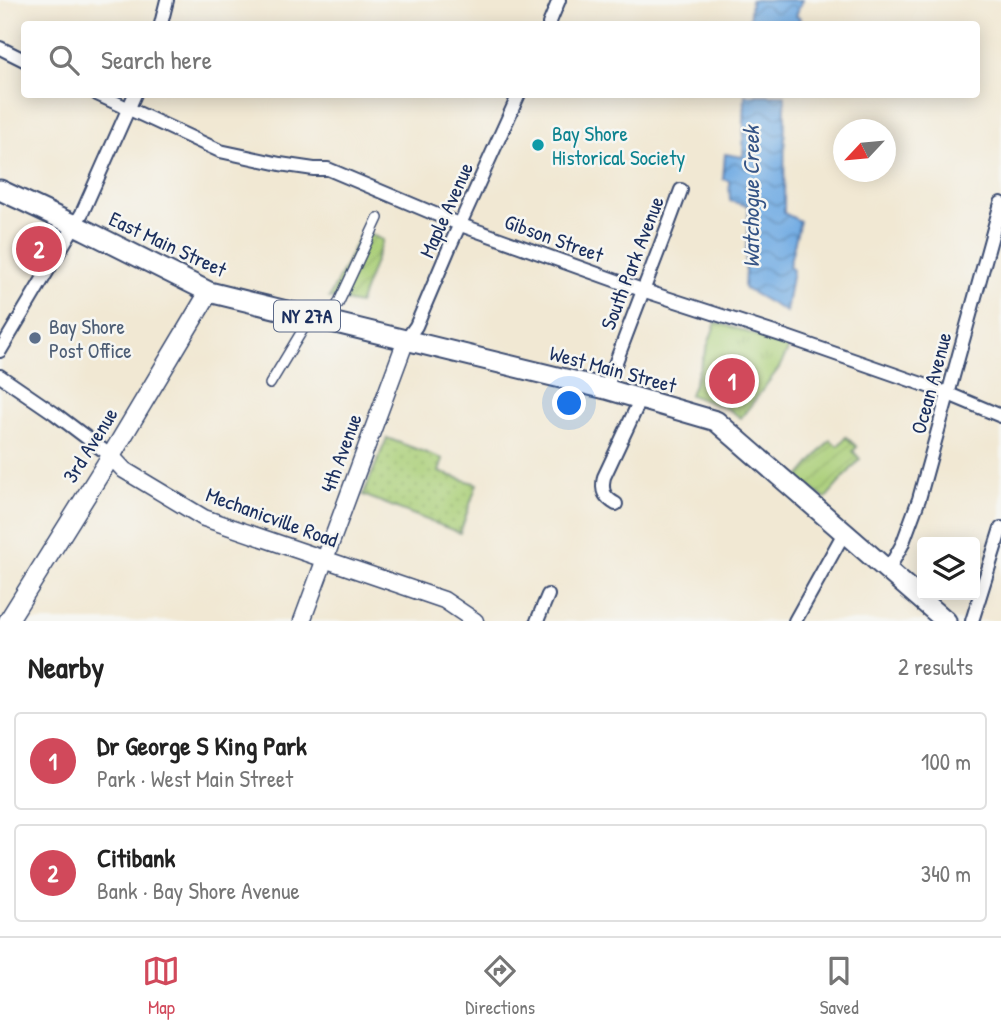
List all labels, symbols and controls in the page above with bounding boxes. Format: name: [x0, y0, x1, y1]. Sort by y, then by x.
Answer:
search box: [21, 21, 980, 98]
icon: search: [45, 41, 83, 79]
text: Search here: [101, 42, 212, 77]
place label: Bay Shore Historical Society: [552, 119, 685, 172]
north arrow: [833, 119, 896, 182]
water label: Watchogue Creek: [735, 123, 767, 268]
marker: Bay Shore Historical Society: [530, 137, 546, 153]
street label: Maple Avenue: [412, 158, 480, 262]
street label: South Park Avenue: [593, 192, 671, 334]
street label: East Main Street: [105, 204, 232, 284]
street label: Gibson Street: [501, 207, 608, 270]
pin: 2: [16, 223, 62, 275]
road number: NY 27A: [274, 300, 340, 332]
place label: Bay Shore Post Office: [49, 312, 132, 365]
street label: Ocean Avenue: [904, 329, 958, 437]
marker: Bay Shore Post Office: [27, 330, 43, 346]
street label: West Main Street: [546, 338, 680, 400]
pin: 1: [709, 355, 755, 407]
your location: [552, 386, 586, 420]
street label: 3rd Avenue: [56, 402, 124, 488]
street label: 4th Avenue: [313, 410, 369, 496]
street label: Mechanicville Road: [202, 480, 342, 554]
map controls: [917, 537, 980, 600]
button: layers: [917, 537, 980, 600]
text: Nearby: [28, 647, 104, 687]
text: 2 results: [898, 651, 973, 682]
text: Dr George S King Park: [97, 728, 307, 763]
text: 1: [49, 746, 57, 777]
text: 100 m: [921, 746, 971, 777]
text: Park · West Main Street: [97, 763, 293, 794]
text: Citibank: [97, 840, 175, 875]
text: 2: [48, 858, 58, 889]
text: 340 m: [921, 858, 971, 889]
text: Bank · Bay Shore Avenue: [97, 875, 300, 906]
tab: Map: [142, 952, 180, 1020]
tab: Directions: [465, 952, 535, 1020]
tab: Saved: [820, 952, 859, 1020]

